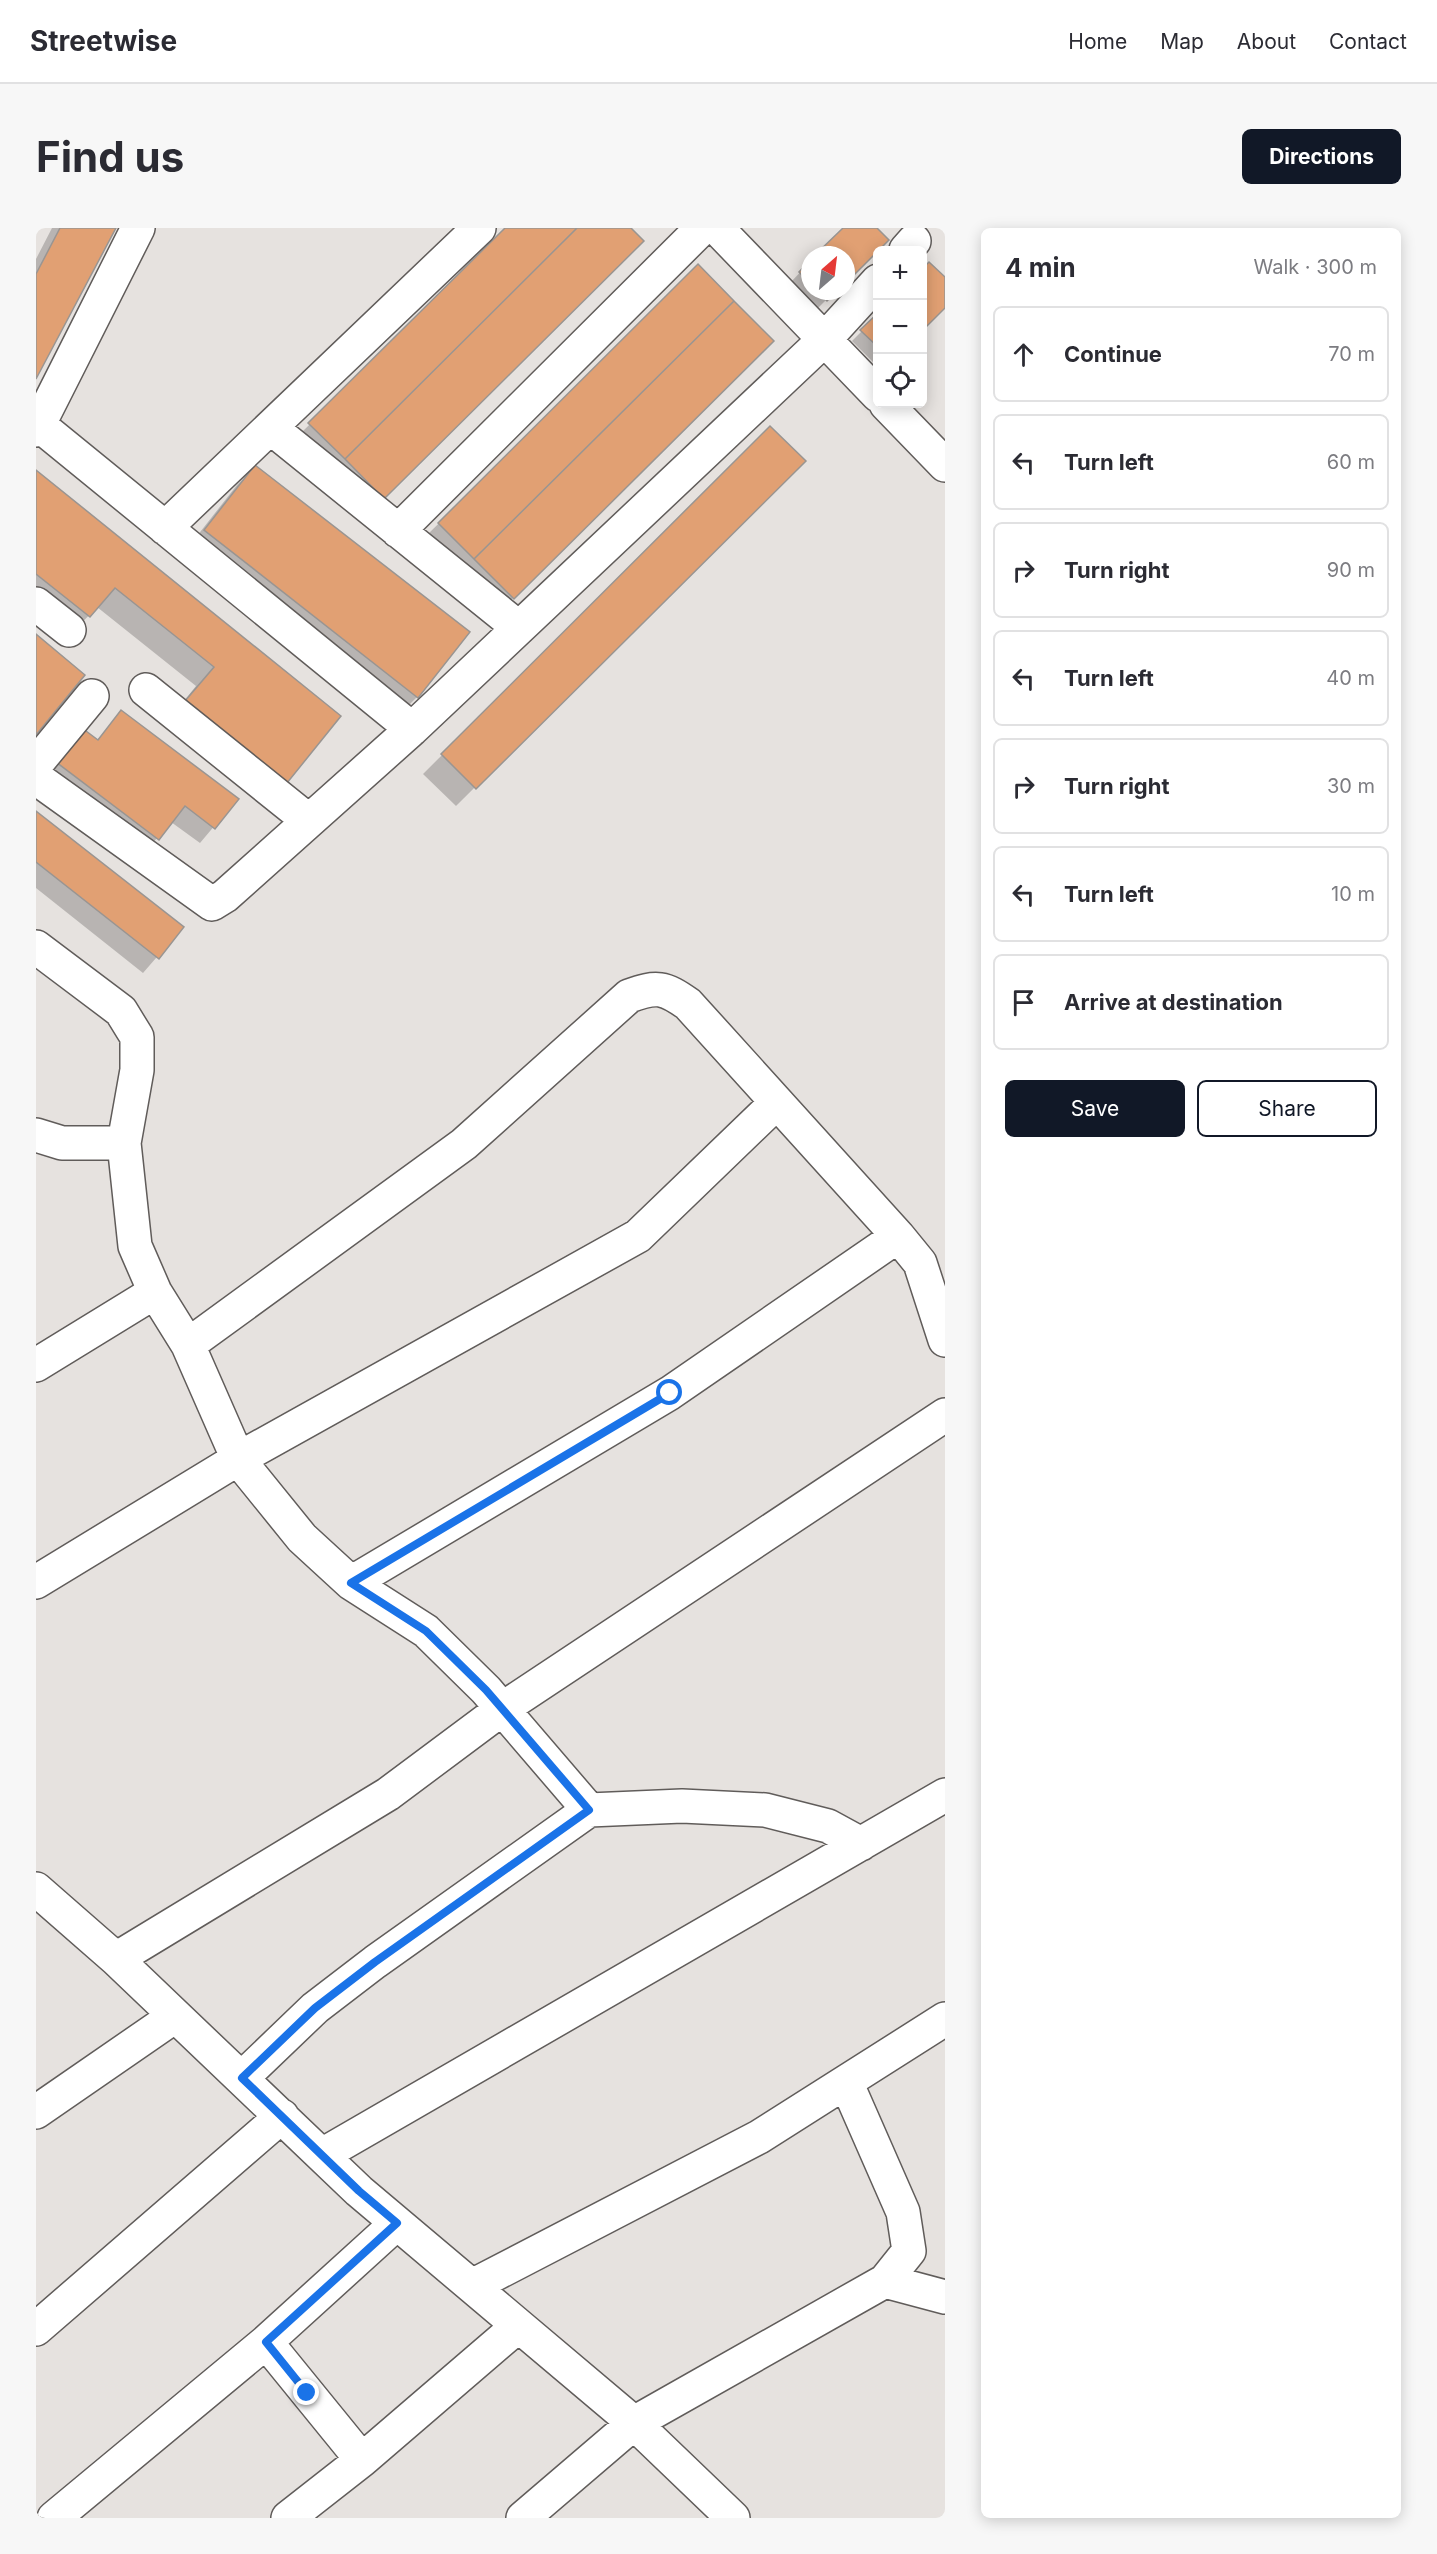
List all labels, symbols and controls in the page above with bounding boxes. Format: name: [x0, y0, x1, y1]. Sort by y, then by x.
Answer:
text: Streetwise: [30, 24, 177, 58]
text: Home: [1068, 29, 1127, 54]
text: Map: [1160, 29, 1204, 54]
text: About: [1237, 29, 1296, 54]
text: Contact: [1329, 29, 1407, 54]
button: Directions: [1242, 129, 1401, 184]
text: Find us: [36, 131, 184, 182]
north arrow: [801, 246, 855, 300]
map controls: [873, 246, 927, 408]
button: +: [873, 246, 927, 300]
text: 4 min: [1005, 252, 1076, 283]
text: Walk · 300 m: [1254, 255, 1377, 279]
button: −: [873, 300, 927, 354]
icon: ahead: [1007, 338, 1040, 371]
text: Continue: [1064, 341, 1162, 367]
text: 70 m: [1328, 342, 1375, 366]
button: locate: [873, 354, 927, 408]
icon: left: [1007, 446, 1040, 479]
text: Turn left: [1064, 449, 1154, 475]
text: 60 m: [1327, 450, 1375, 474]
icon: right: [1007, 554, 1040, 587]
text: Turn right: [1064, 557, 1170, 583]
text: 90 m: [1327, 558, 1375, 582]
icon: left: [1007, 662, 1040, 695]
text: Turn left: [1064, 665, 1154, 691]
text: 40 m: [1326, 666, 1375, 690]
icon: right: [1007, 770, 1040, 803]
text: Turn right: [1064, 773, 1170, 799]
text: 30 m: [1327, 774, 1375, 798]
icon: left: [1007, 878, 1040, 911]
text: Turn left: [1064, 881, 1154, 907]
text: 10 m: [1331, 882, 1375, 906]
icon: arrive: [1007, 986, 1040, 1019]
text: Arrive at destination: [1064, 989, 1283, 1015]
button: Save: [1005, 1080, 1185, 1137]
button: Share: [1197, 1080, 1377, 1137]
route start: [656, 1379, 682, 1405]
route end: [293, 2379, 319, 2405]

